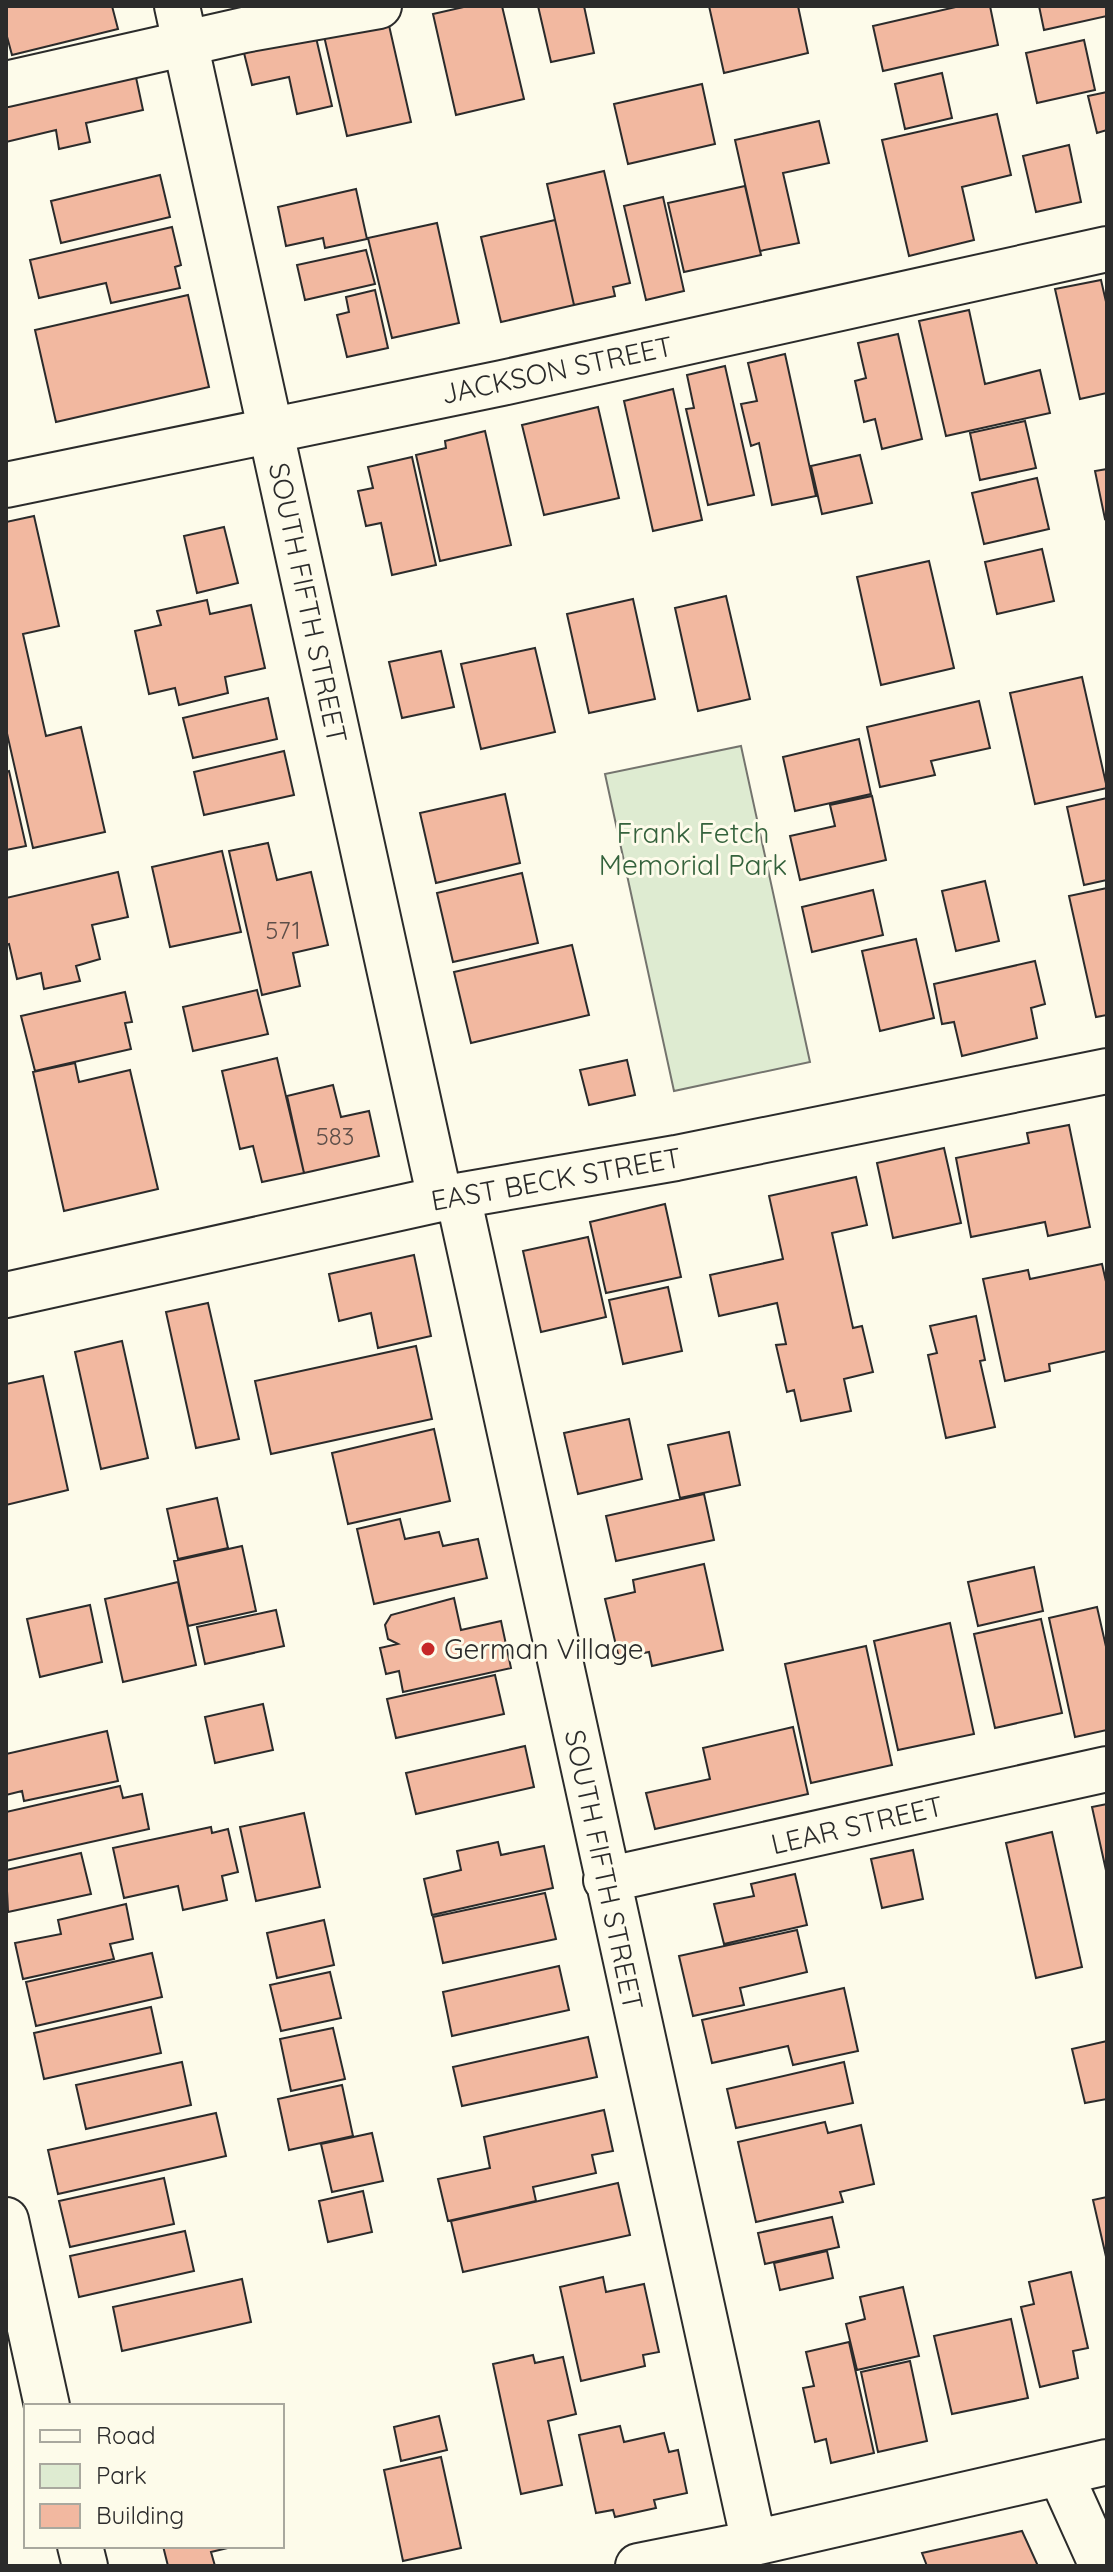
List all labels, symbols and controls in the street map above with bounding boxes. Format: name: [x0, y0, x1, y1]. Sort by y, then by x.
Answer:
street label: JACKSON STREET: [438, 328, 676, 411]
street label: SOUTH FIFTH STREET: [262, 459, 355, 746]
park label: Frank Fetch Memorial Park: [599, 815, 787, 882]
house number: 571: [265, 915, 301, 945]
house number: 583: [316, 1121, 354, 1151]
street label: EAST BECK STREET: [428, 1139, 684, 1218]
place label: German Village: [444, 1631, 644, 1666]
marker: German Village: [419, 1640, 437, 1658]
street label: SOUTH FIFTH STREET: [558, 1726, 651, 2013]
street label: LEAR STREET: [767, 1788, 946, 1861]
legend: [24, 2404, 284, 2548]
text: Road: [96, 2420, 156, 2450]
text: Park: [96, 2460, 147, 2490]
text: Building: [96, 2500, 184, 2530]

